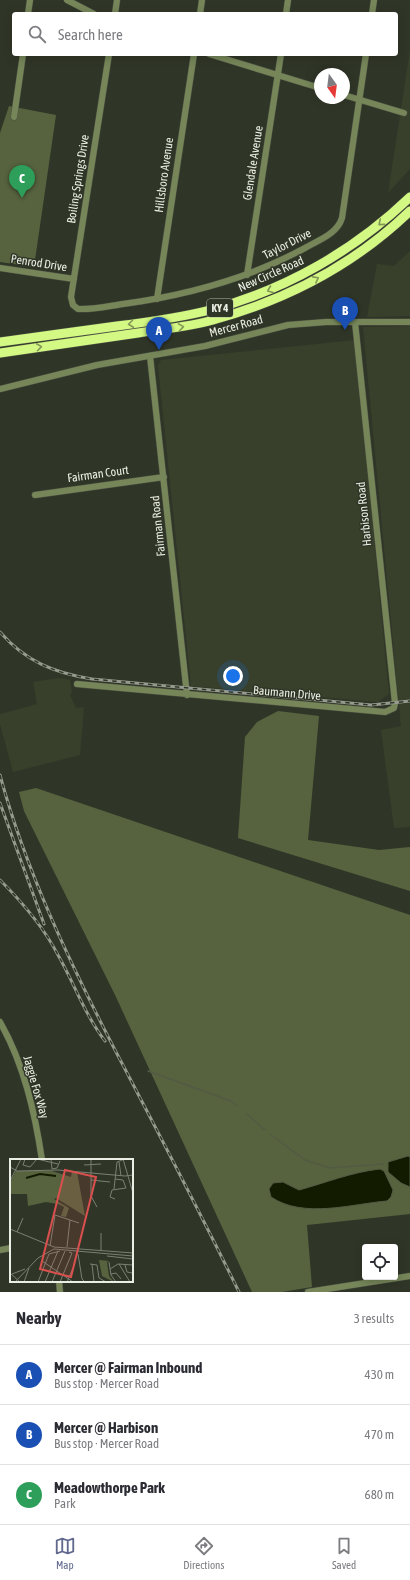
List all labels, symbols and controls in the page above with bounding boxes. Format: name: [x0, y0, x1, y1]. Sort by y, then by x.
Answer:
search box: [12, 12, 398, 56]
icon: search: [26, 23, 48, 45]
text: Search here: [58, 26, 123, 43]
north arrow: [314, 68, 350, 104]
street label: Glendale Avenue: [240, 125, 266, 201]
street label: Boiling Springs Drive: [64, 134, 92, 224]
street label: Hillsboro Avenue: [152, 137, 176, 213]
pin: C: [9, 165, 35, 198]
one-way arrow: [378, 218, 386, 225]
street label: Taylor Drive: [261, 226, 313, 262]
street label: Penrod Drive: [10, 252, 68, 274]
street label: New Circle Road: [236, 253, 306, 295]
one-way arrow: [312, 277, 319, 284]
one-way arrow: [267, 285, 274, 293]
pin: B: [332, 297, 358, 330]
road number: KY 4: [207, 299, 233, 317]
street label: Mercer Road: [208, 312, 264, 340]
pin: A: [146, 317, 172, 350]
one-way arrow: [128, 319, 134, 328]
one-way arrow: [178, 323, 184, 332]
one-way arrow: [36, 343, 42, 352]
street label: Fairman Court: [66, 463, 130, 485]
street label: Harbison Road: [354, 481, 374, 547]
street label: Fairman Road: [148, 495, 168, 557]
your location: [223, 666, 243, 686]
street label: Baumann Drive: [253, 683, 321, 703]
street label: Jaggie Fox Way: [20, 1054, 52, 1120]
inset map: [10, 1159, 133, 1282]
map controls: [362, 1244, 398, 1280]
button: locate: [362, 1244, 398, 1280]
text: Nearby: [16, 1308, 62, 1328]
text: 3 results: [354, 1311, 394, 1326]
text: Mercer @ Fairman Inbound: [54, 1359, 202, 1376]
text: A: [26, 1367, 32, 1382]
text: 430 m: [365, 1367, 394, 1382]
text: Bus stop · Mercer Road: [54, 1376, 159, 1391]
text: Mercer @ Harbison: [54, 1419, 158, 1436]
text: B: [26, 1427, 32, 1442]
text: 470 m: [365, 1427, 394, 1442]
text: Bus stop · Mercer Road: [54, 1436, 159, 1451]
text: Meadowthorpe Park: [54, 1479, 165, 1496]
text: C: [26, 1487, 32, 1502]
text: 680 m: [365, 1487, 394, 1502]
text: Park: [54, 1496, 76, 1511]
tab: Map: [54, 1535, 76, 1571]
tab: Directions: [183, 1535, 224, 1571]
tab: Saved: [332, 1535, 356, 1571]

